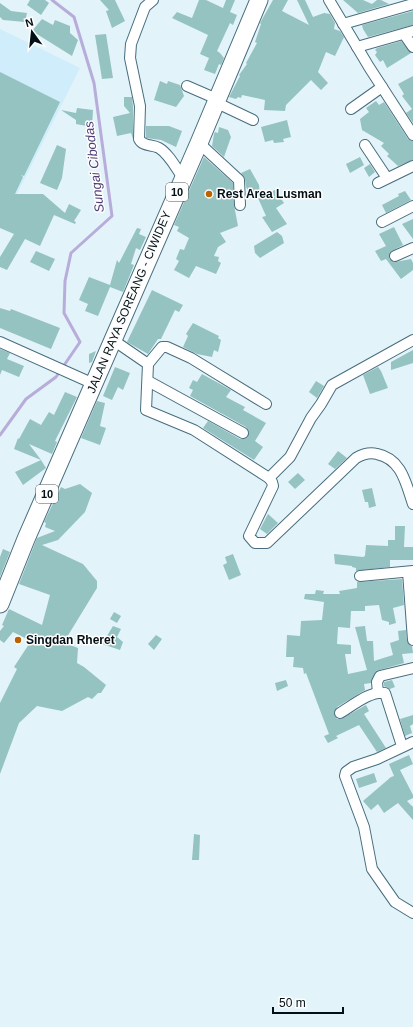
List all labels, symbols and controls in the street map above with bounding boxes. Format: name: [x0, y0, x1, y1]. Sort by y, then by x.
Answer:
north arrow: [12, 12, 52, 52]
text: N: [24, 16, 35, 29]
water label: Sungai Cibodas: [81, 120, 107, 213]
road number: 10: [166, 183, 188, 201]
place label: Rest Area Lusman: [217, 187, 322, 201]
marker: Rest Area Lusman: [204, 189, 214, 199]
street label: JALAN RAYA SOREANG - CIWIDEY: [84, 209, 174, 395]
road number: 10: [36, 485, 58, 503]
place label: Singdan Rheret: [26, 633, 115, 647]
marker: Singdan Rheret: [13, 635, 23, 645]
scale bar: [273, 989, 343, 1015]
text: 50 m: [279, 996, 306, 1010]

